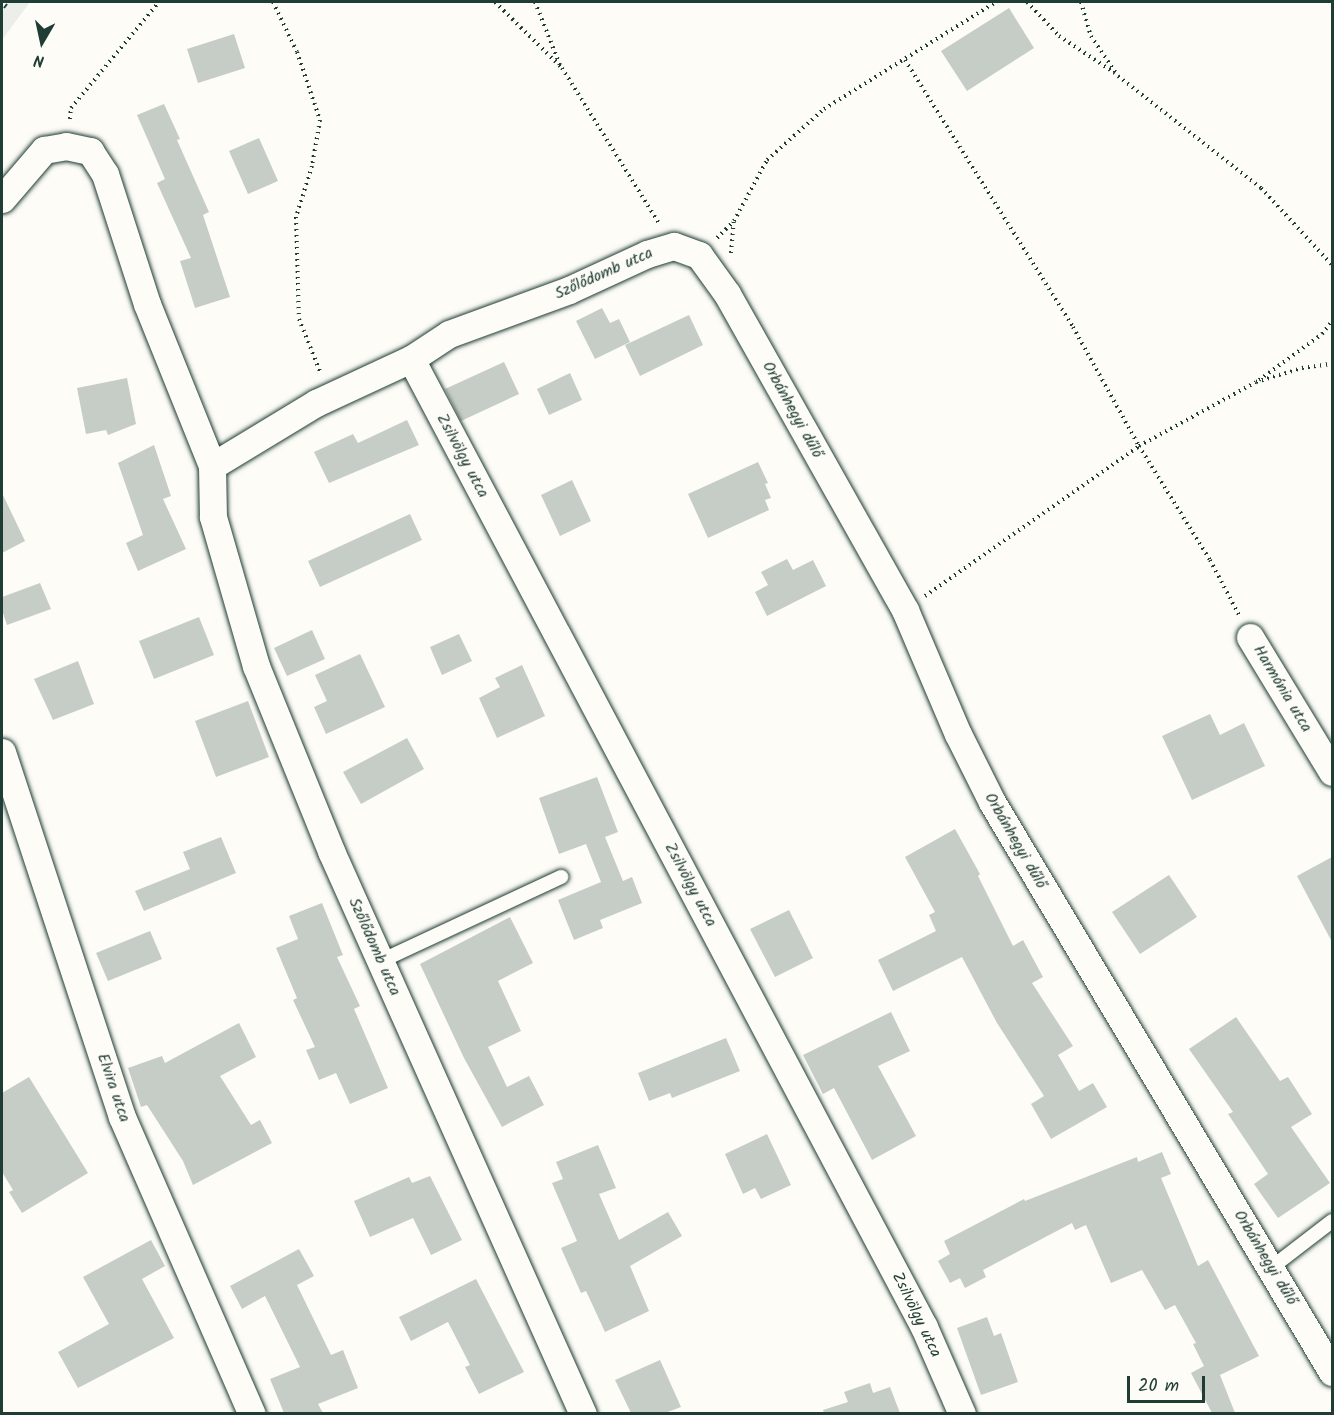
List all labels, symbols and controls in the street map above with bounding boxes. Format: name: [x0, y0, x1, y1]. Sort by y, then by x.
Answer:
north arrow: [12, 12, 72, 72]
text: N: [32, 47, 46, 73]
street label: Szőlődomb utca: [552, 244, 656, 304]
street label: Orbánhegyi dűlő: [758, 358, 826, 462]
street label: Zsilvölgy utca: [432, 411, 492, 501]
street label: Harmónia utca: [1248, 642, 1316, 736]
street label: Orbánhegyi dűlő: [980, 790, 1050, 892]
street label: Zsilvölgy utca: [660, 840, 720, 930]
street label: Szőlődomb utca: [344, 895, 404, 999]
street label: Elvira utca: [92, 1051, 134, 1125]
street label: Orbánhegyi dűlő: [1229, 1207, 1301, 1309]
street label: Zsilvölgy utca: [887, 1269, 945, 1361]
scale bar: [1130, 1364, 1208, 1402]
text: 20 m: [1138, 1372, 1179, 1401]

